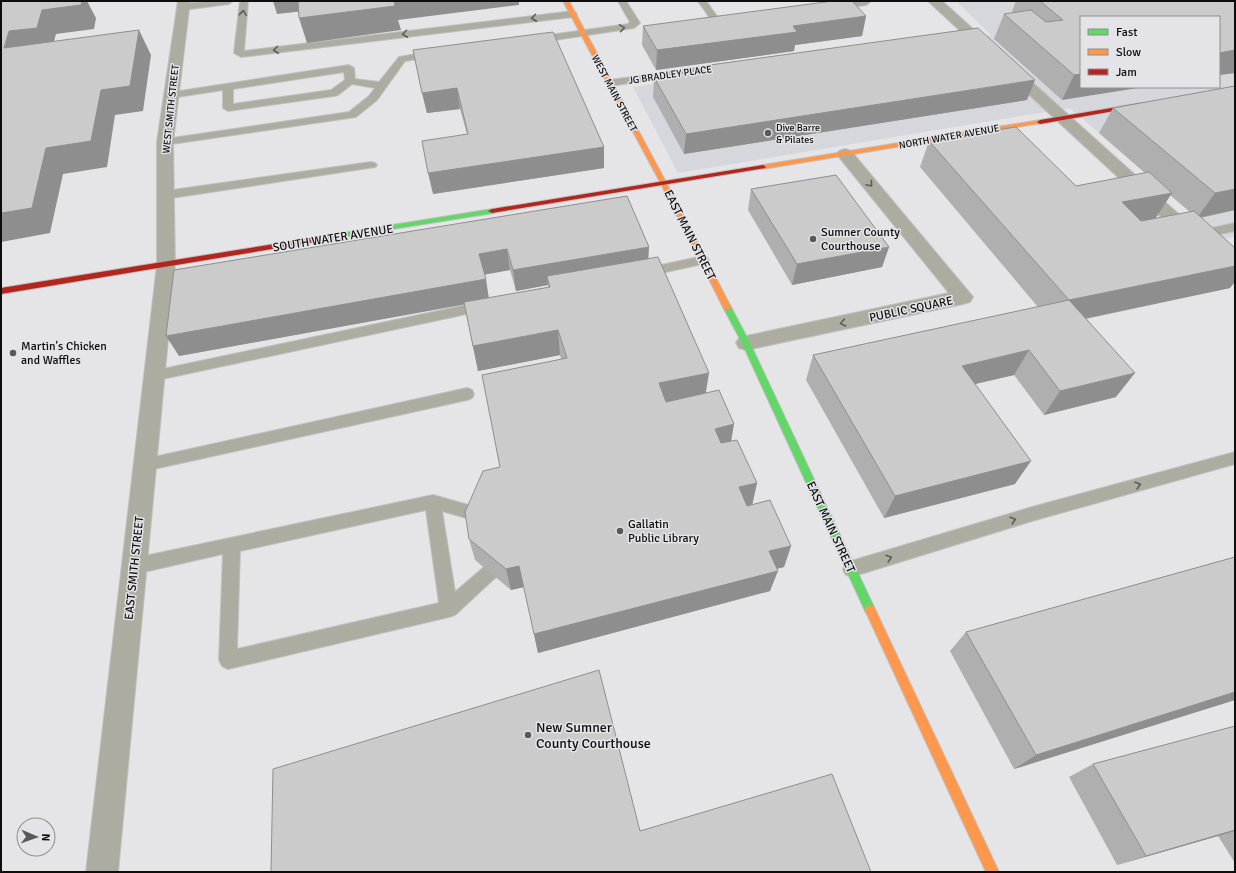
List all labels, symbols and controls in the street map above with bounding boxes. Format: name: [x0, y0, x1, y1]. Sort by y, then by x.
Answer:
one-way arrow: [238, 10, 247, 16]
one-way arrow: [531, 13, 537, 22]
legend: [1080, 16, 1220, 88]
one-way arrow: [619, 24, 625, 33]
text: Fast: [1116, 25, 1137, 40]
one-way arrow: [402, 29, 408, 38]
one-way arrow: [273, 45, 279, 54]
text: Slow: [1116, 45, 1141, 60]
street label: WEST MAIN STREET: [589, 53, 639, 134]
street label: JG BRADLEY PLACE: [628, 63, 713, 87]
street label: WEST SMITH STREET: [160, 64, 182, 154]
text: Jam: [1116, 65, 1137, 80]
place label: Dive Barre & Pilates: [776, 122, 820, 146]
street label: NORTH WATER AVENUE: [898, 122, 1001, 152]
marker: Dive Barre & Pilates: [763, 128, 773, 138]
one-way arrow: [865, 179, 872, 186]
street label: EAST MAIN STREET: [660, 188, 719, 283]
street label: SOUTH WATER AVENUE: [272, 222, 395, 255]
place label: Sumner County Courthouse: [821, 225, 900, 254]
marker: Sumner County Courthouse: [808, 234, 818, 244]
street label: PUBLIC SQUARE: [868, 293, 955, 326]
one-way arrow: [840, 318, 847, 326]
place label: Martin's Chicken and Waffles: [21, 339, 107, 368]
marker: Martin's Chicken and Waffles: [8, 348, 18, 358]
street label: EAST MAIN STREET: [803, 479, 858, 575]
one-way arrow: [1135, 481, 1141, 489]
street label: EAST SMITH STREET: [122, 515, 147, 621]
one-way arrow: [1009, 516, 1016, 525]
place label: Gallatin Public Library: [628, 517, 699, 546]
marker: Gallatin Public Library: [615, 526, 625, 536]
one-way arrow: [885, 554, 892, 563]
place label: New Sumner County Courthouse: [536, 719, 651, 752]
marker: New Sumner County Courthouse: [523, 730, 533, 740]
north arrow: [16, 817, 56, 857]
text: N: [39, 833, 52, 841]

